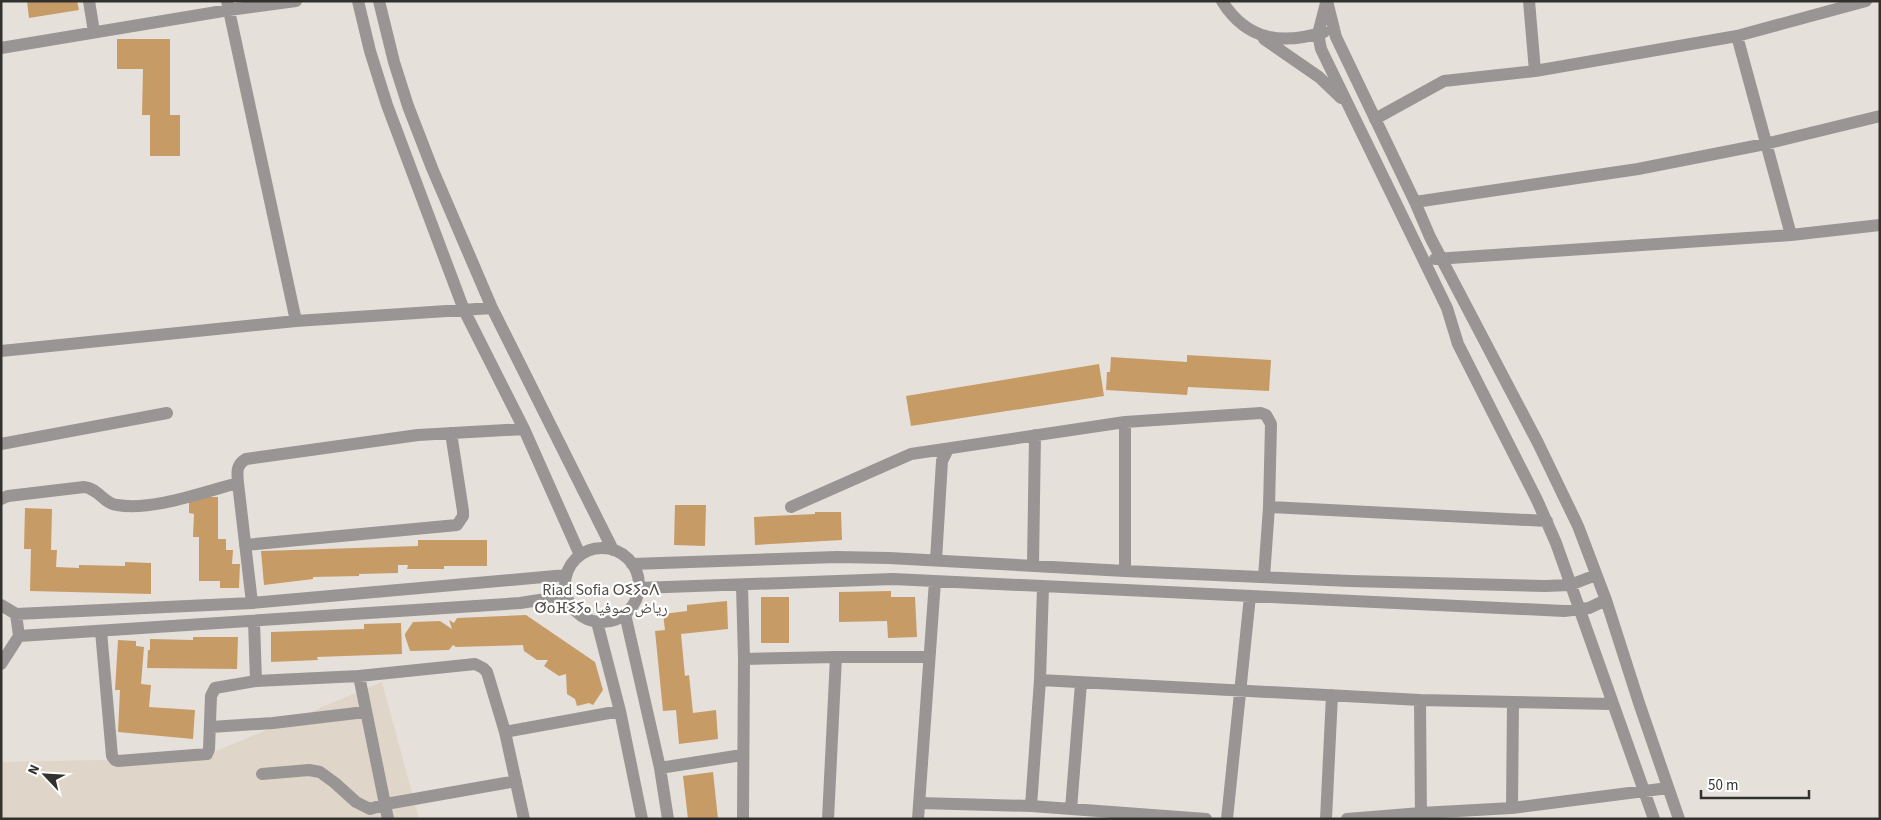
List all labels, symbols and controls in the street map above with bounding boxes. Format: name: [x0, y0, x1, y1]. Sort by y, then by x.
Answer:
district label: Riad Sofia ⵔⵉⵢⴰⴷ ⵚoⴼⵉⵢⴰ رياض صوفيا: [534, 579, 668, 619]
north arrow: [20, 750, 70, 800]
text: N: [23, 761, 45, 778]
scale bar: [1701, 768, 1808, 800]
text: 50 m: [1708, 775, 1738, 796]

